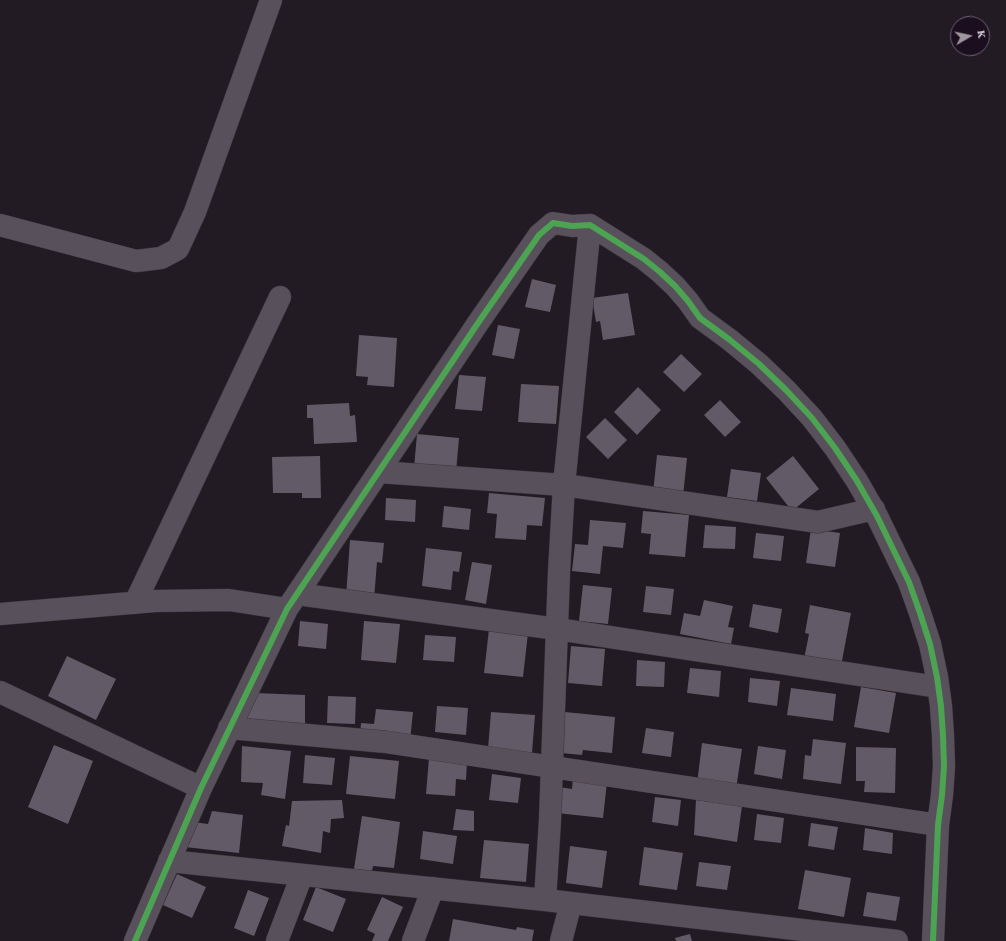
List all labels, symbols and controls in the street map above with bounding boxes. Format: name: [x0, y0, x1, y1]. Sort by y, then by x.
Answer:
north arrow: [950, 16, 990, 56]
text: K: [972, 29, 990, 40]

